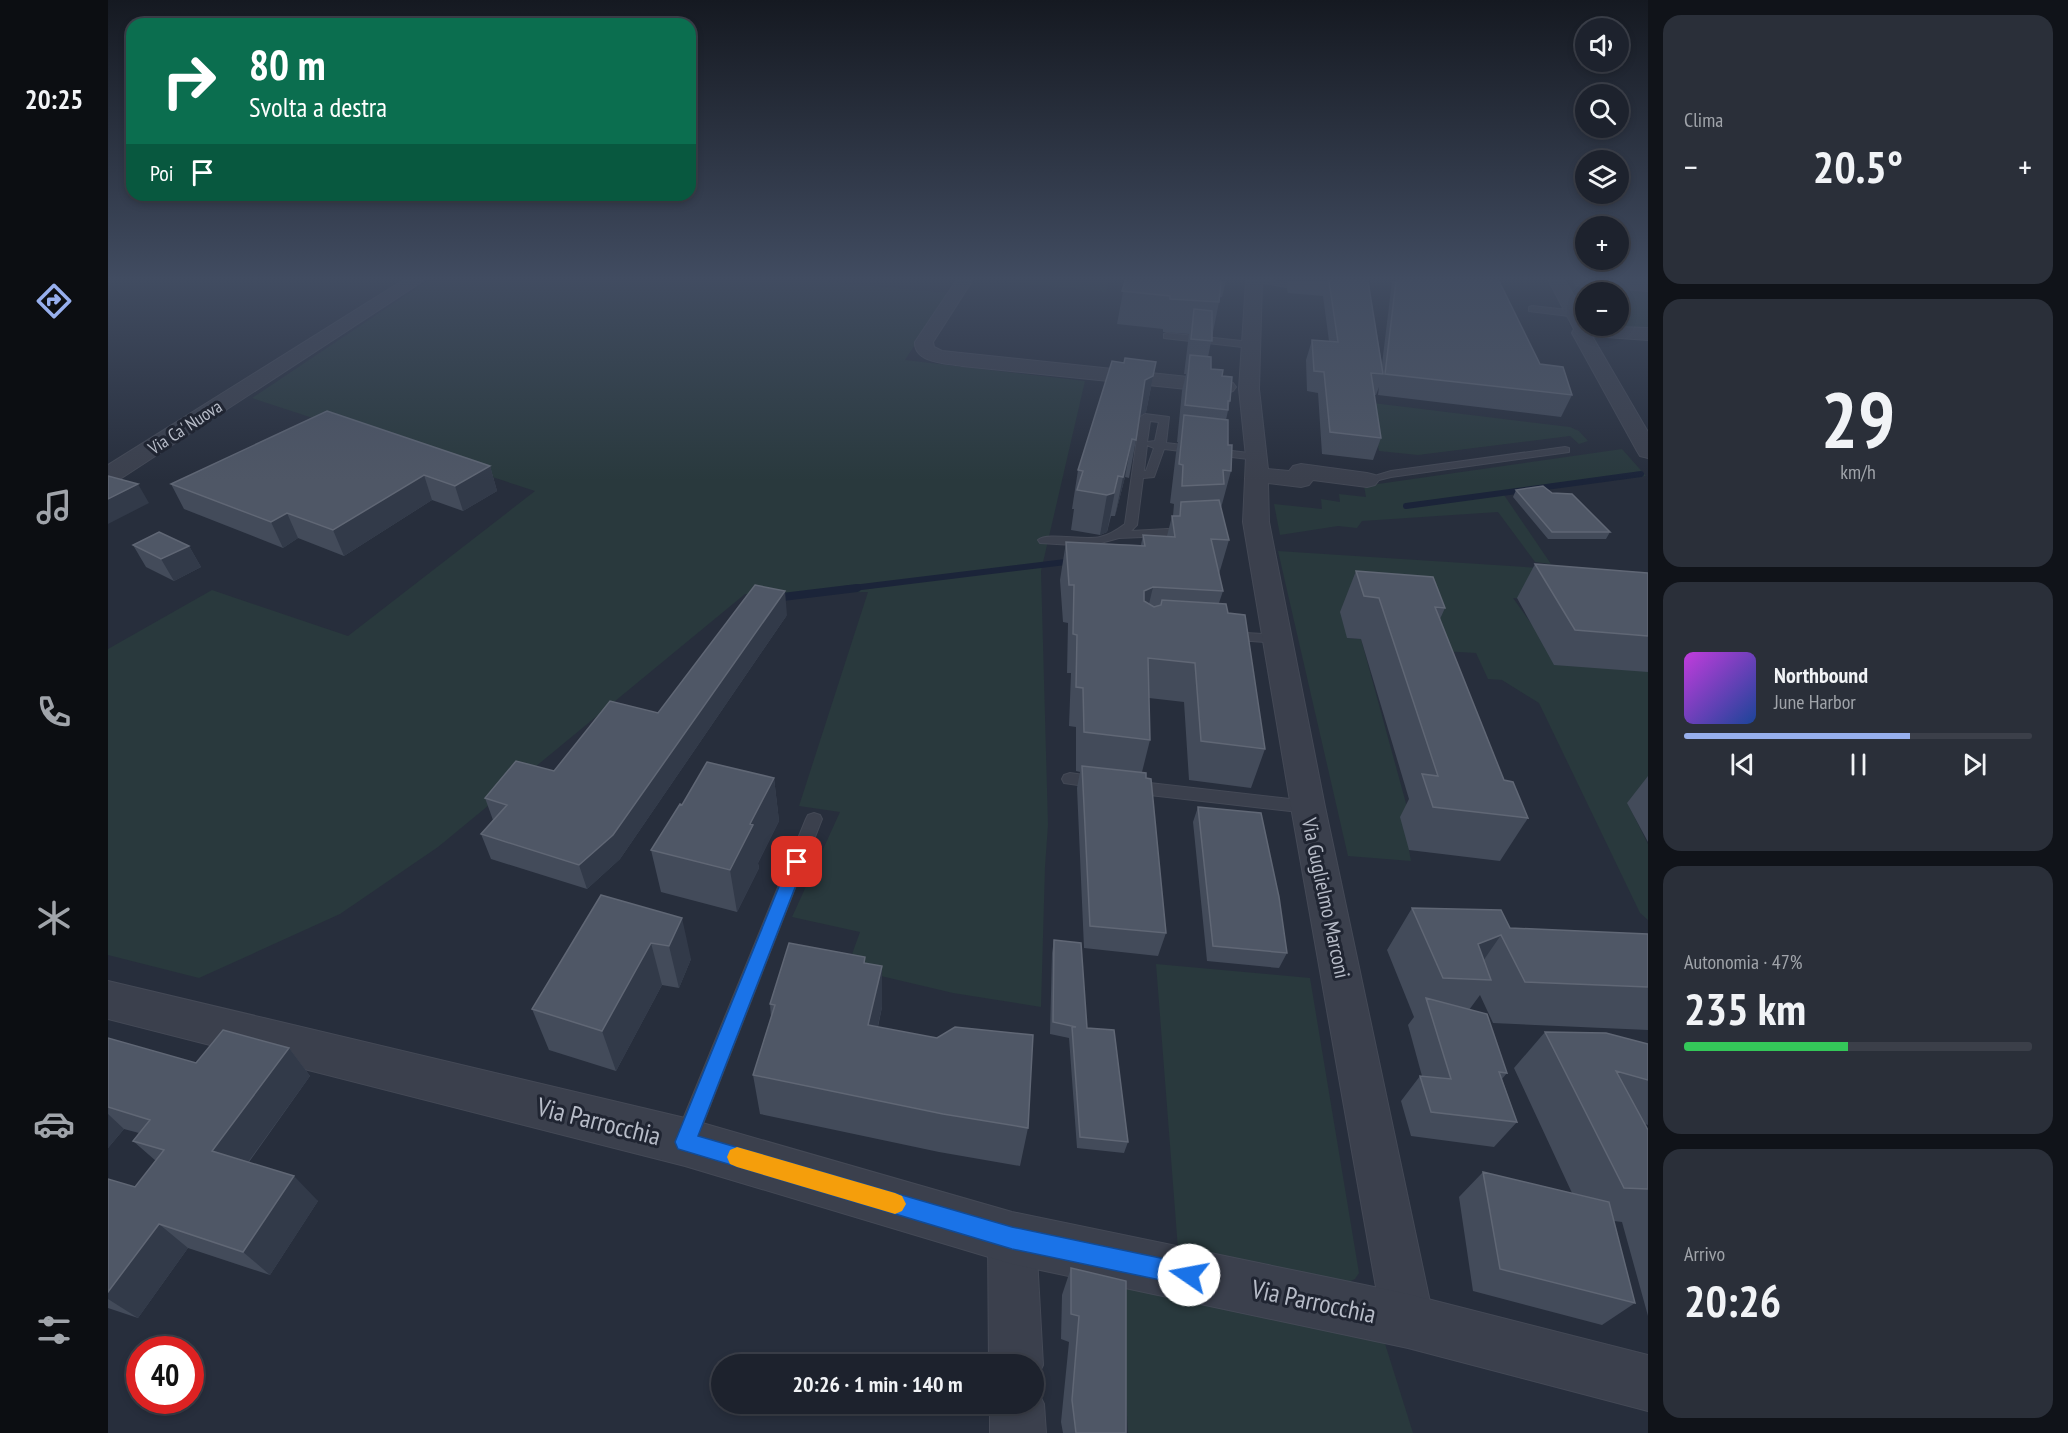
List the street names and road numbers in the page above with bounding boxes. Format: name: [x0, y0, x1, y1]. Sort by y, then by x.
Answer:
street label: Via Ca' Nuova: [143, 395, 226, 460]
street label: Via Guglielmo Marconi: [1296, 814, 1356, 981]
street label: Via Parrocchia: [533, 1089, 664, 1152]
street label: Via Parrocchia: [1248, 1272, 1379, 1330]

